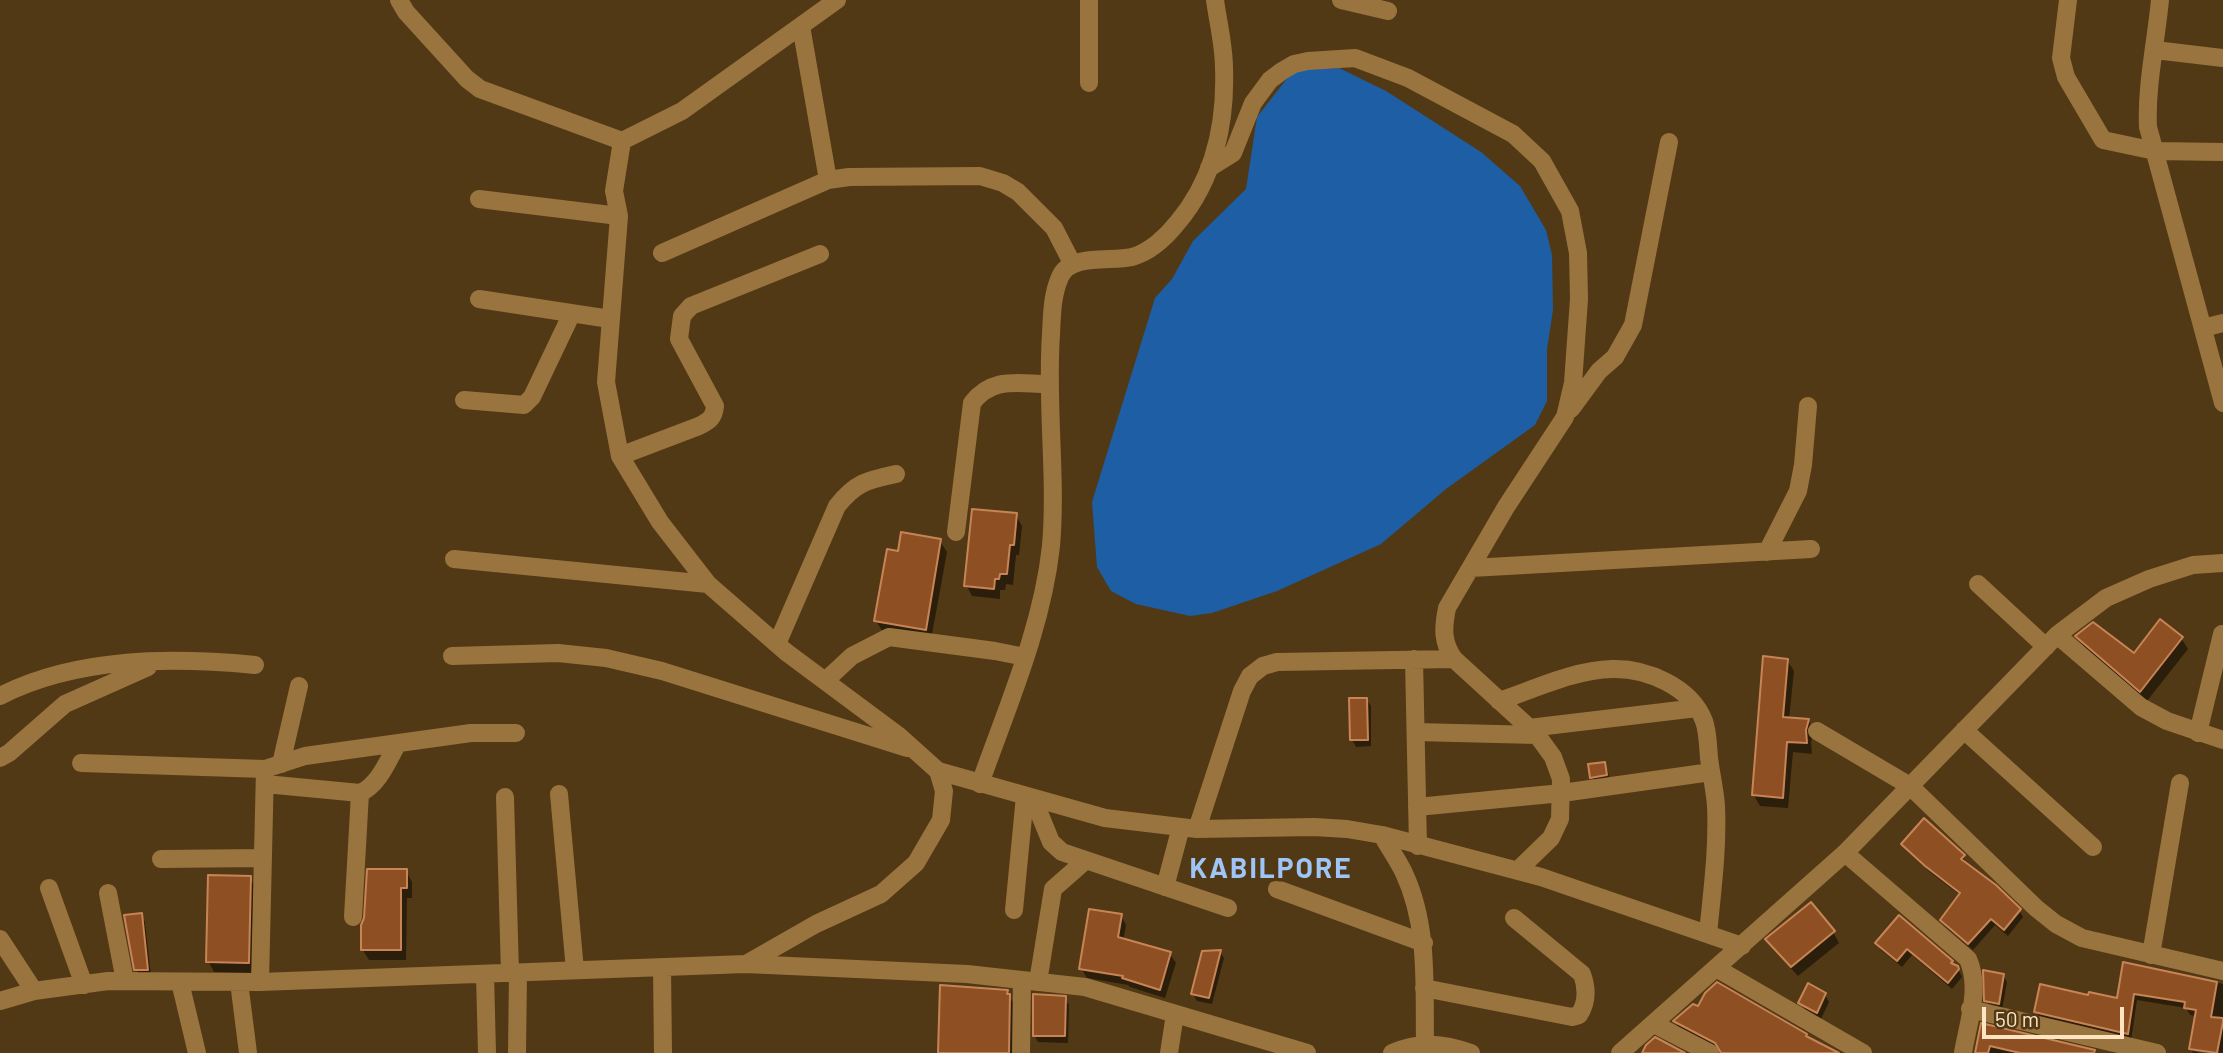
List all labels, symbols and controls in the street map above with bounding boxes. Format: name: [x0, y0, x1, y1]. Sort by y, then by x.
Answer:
district label: KABILPORE: [1191, 852, 1351, 886]
scale bar: [1985, 993, 2127, 1038]
text: 50 m: [1995, 1006, 2039, 1031]

